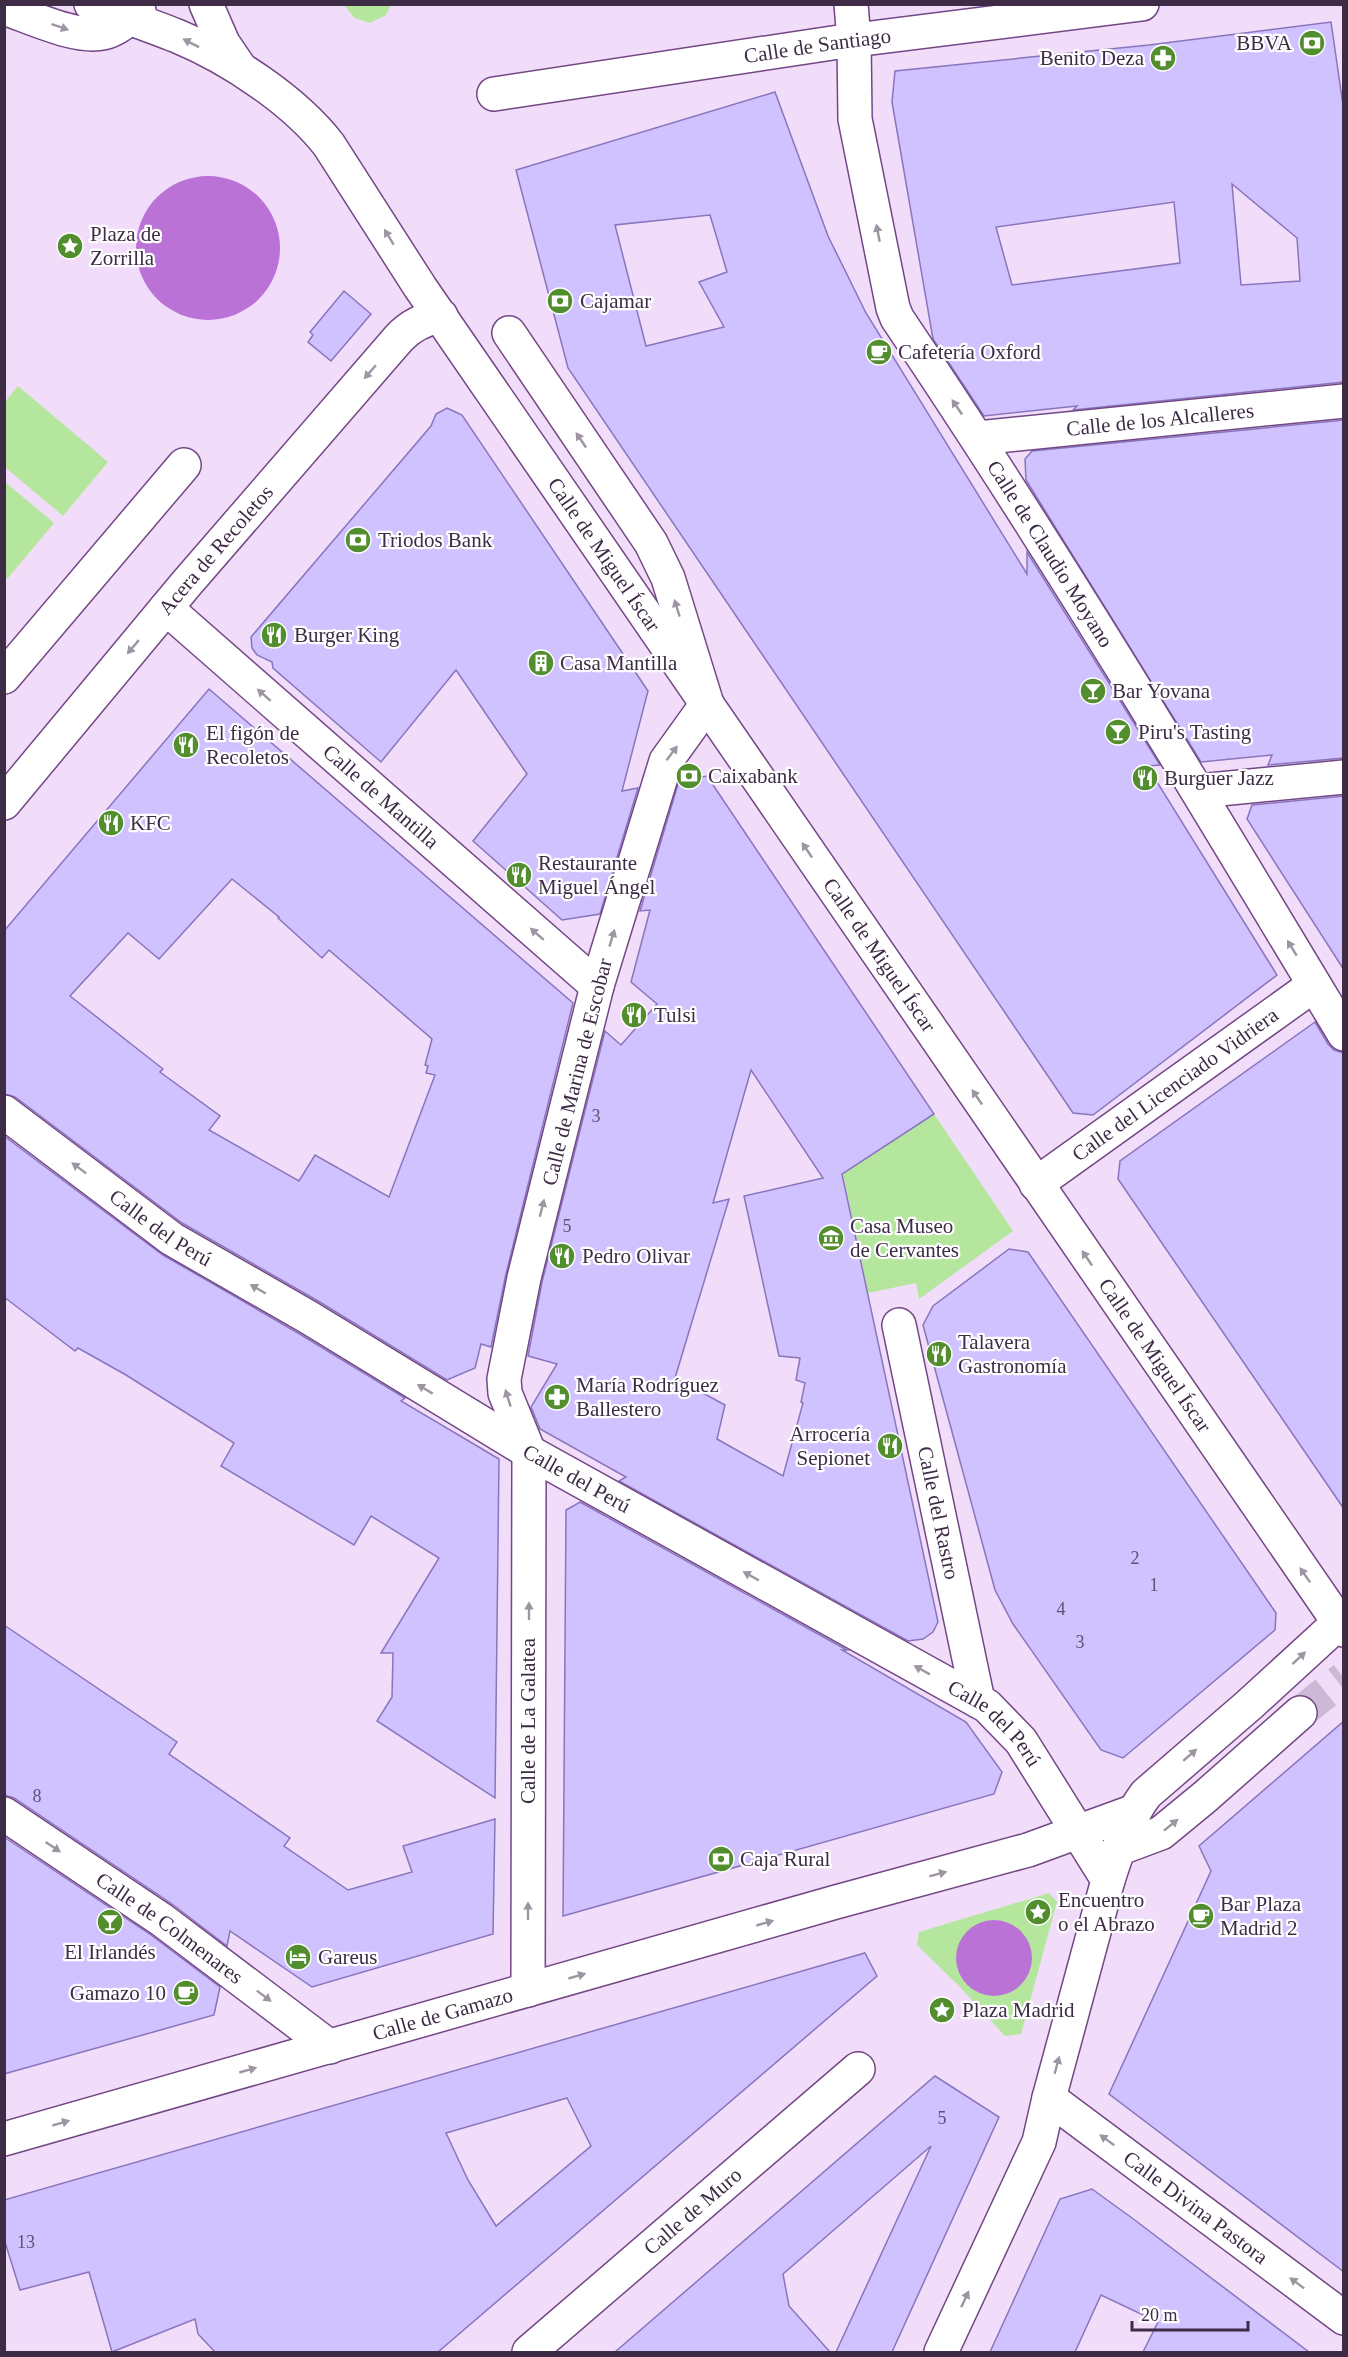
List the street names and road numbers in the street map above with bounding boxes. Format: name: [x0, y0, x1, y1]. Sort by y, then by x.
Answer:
street label: Calle de Santiago: [742, 24, 892, 68]
street label: Calle de los Alcalleres: [1065, 398, 1255, 441]
street label: Calle de Claudio Moyano: [982, 456, 1118, 652]
street label: Calle de Miguel Íscar: [543, 473, 665, 636]
street label: Acera de Recoletos: [153, 480, 278, 620]
street label: Calle de Mantilla: [318, 739, 444, 854]
street label: Calle de Miguel Íscar: [818, 873, 941, 1037]
street label: Calle de Marina de Escobar: [537, 956, 617, 1188]
street label: Calle del Licenciado Vidriera: [1067, 1002, 1283, 1166]
street label: Calle del Perú: [105, 1184, 217, 1272]
street label: Calle de Miguel Íscar: [1094, 1274, 1216, 1437]
street label: Calle del Perú: [519, 1439, 635, 1518]
street label: Calle del Rastro: [913, 1444, 964, 1582]
street label: Calle de La Galatea: [516, 1637, 540, 1804]
street label: Calle del Perú: [944, 1675, 1046, 1771]
street label: Calle de Colmenares: [92, 1867, 248, 1989]
street label: Calle de Gamazo: [370, 1983, 515, 2045]
street label: Calle Divina Pastora: [1119, 2146, 1273, 2269]
street label: Calle de Muro: [639, 2162, 747, 2260]

